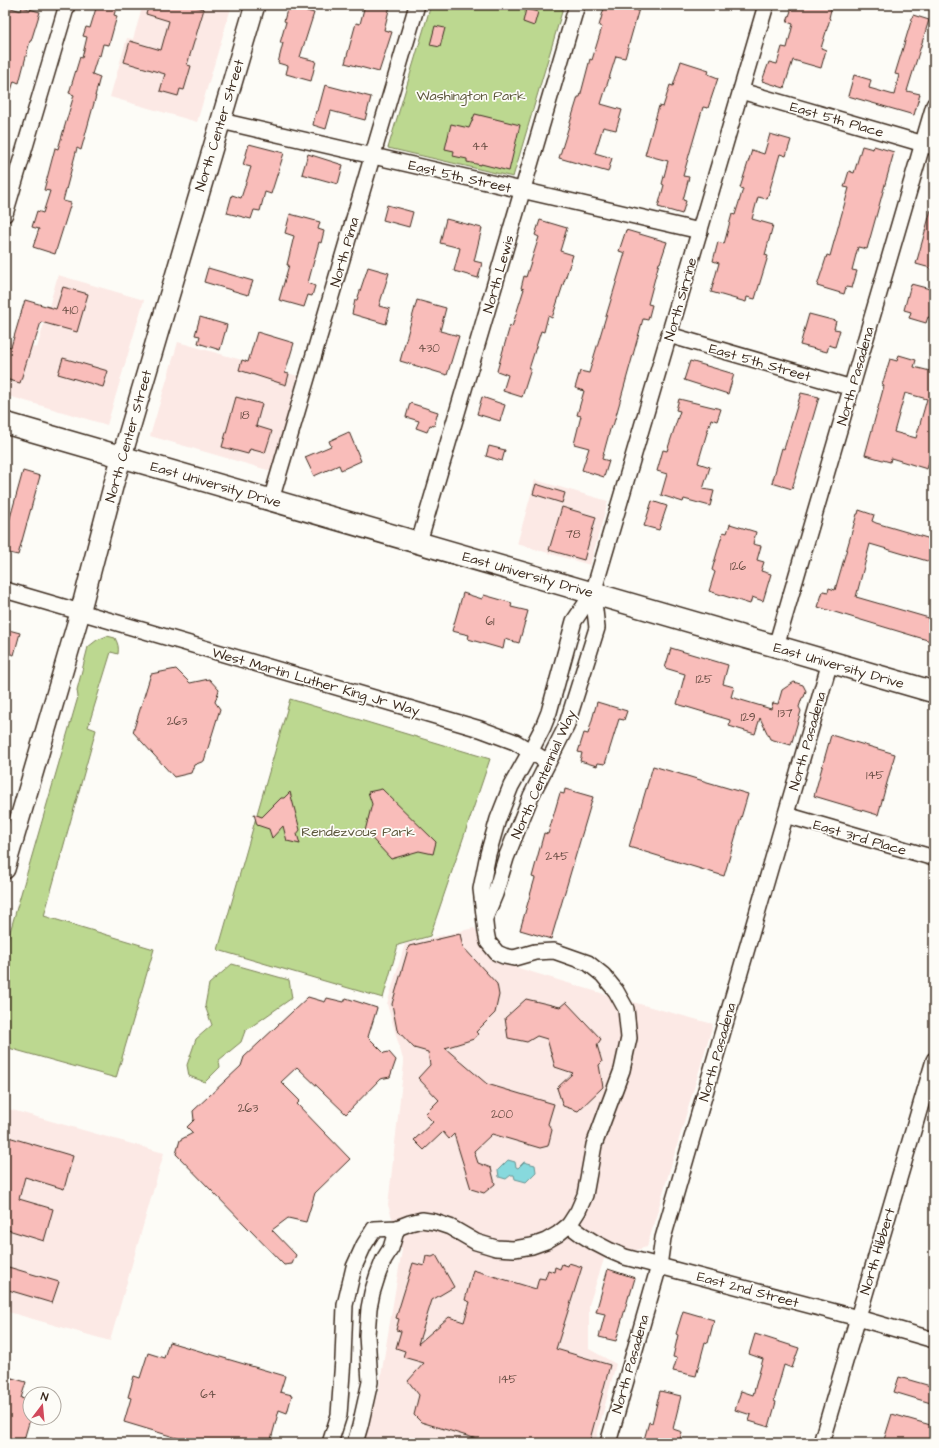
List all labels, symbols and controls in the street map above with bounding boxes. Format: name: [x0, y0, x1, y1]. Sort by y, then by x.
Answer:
street label: North Center Street: [190, 57, 250, 194]
park label: Washington Park: [416, 86, 526, 106]
street label: East 5th Place: [788, 97, 886, 143]
house number: 44: [472, 138, 488, 155]
street label: East 5th Street: [406, 155, 514, 199]
street label: North Pima: [325, 215, 364, 289]
street label: North Lewis: [478, 233, 520, 316]
street label: North Sirrine: [660, 255, 703, 343]
house number: 410: [61, 302, 79, 319]
street label: North Pasadena: [832, 325, 880, 428]
street label: East 5th Street: [707, 339, 813, 387]
house number: 430: [418, 340, 440, 357]
street label: North Center Street: [100, 367, 158, 505]
house number: 18: [240, 407, 250, 424]
street label: East University Drive: [148, 457, 284, 513]
house number: 78: [565, 526, 581, 543]
street label: East University Drive: [460, 547, 596, 603]
house number: 126: [730, 558, 746, 575]
house number: 61: [485, 613, 495, 630]
street label: East University Drive: [771, 638, 907, 694]
street label: West Martin Luther King Jr Way: [209, 643, 422, 721]
house number: 125: [696, 671, 713, 688]
street label: North Pasadena: [784, 690, 832, 793]
house number: 137: [777, 705, 793, 722]
street label: North Centennial Way: [506, 706, 582, 842]
house number: 129: [740, 709, 756, 726]
house number: 263: [167, 713, 187, 730]
house number: 145: [866, 767, 885, 784]
street label: East 3rd Place: [811, 815, 909, 861]
park label: Rendezvous Park: [301, 822, 415, 842]
house number: 245: [545, 848, 569, 865]
street label: North Pasadena: [694, 1001, 742, 1104]
house number: 263: [238, 1100, 258, 1117]
house number: 200: [491, 1106, 513, 1123]
street label: North Hibbert: [855, 1205, 901, 1297]
street label: East 2nd Street: [695, 1267, 801, 1313]
street label: North Pasadena: [607, 1313, 655, 1416]
house number: 145: [499, 1371, 518, 1388]
north arrow: [22, 1386, 62, 1426]
house number: 64: [200, 1386, 216, 1403]
text: N: [39, 1389, 50, 1405]

